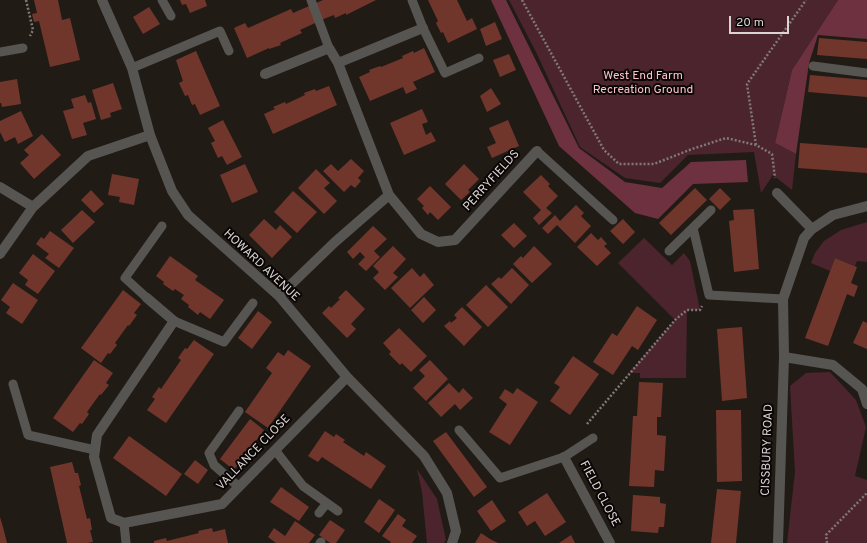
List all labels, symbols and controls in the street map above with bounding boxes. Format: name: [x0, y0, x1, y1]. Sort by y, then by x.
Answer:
scale bar: [731, 8, 791, 34]
text: 20 m: [736, 15, 764, 31]
park label: West End Farm Recreation Ground: [593, 70, 693, 98]
street label: PERRYFIELDS: [461, 148, 523, 214]
street label: HOWARD AVENUE: [220, 227, 302, 305]
street label: CISSBURY ROAD: [759, 404, 777, 496]
street label: VALLANCE CLOSE: [214, 412, 294, 494]
street label: FIELD CLOSE: [576, 459, 622, 529]

